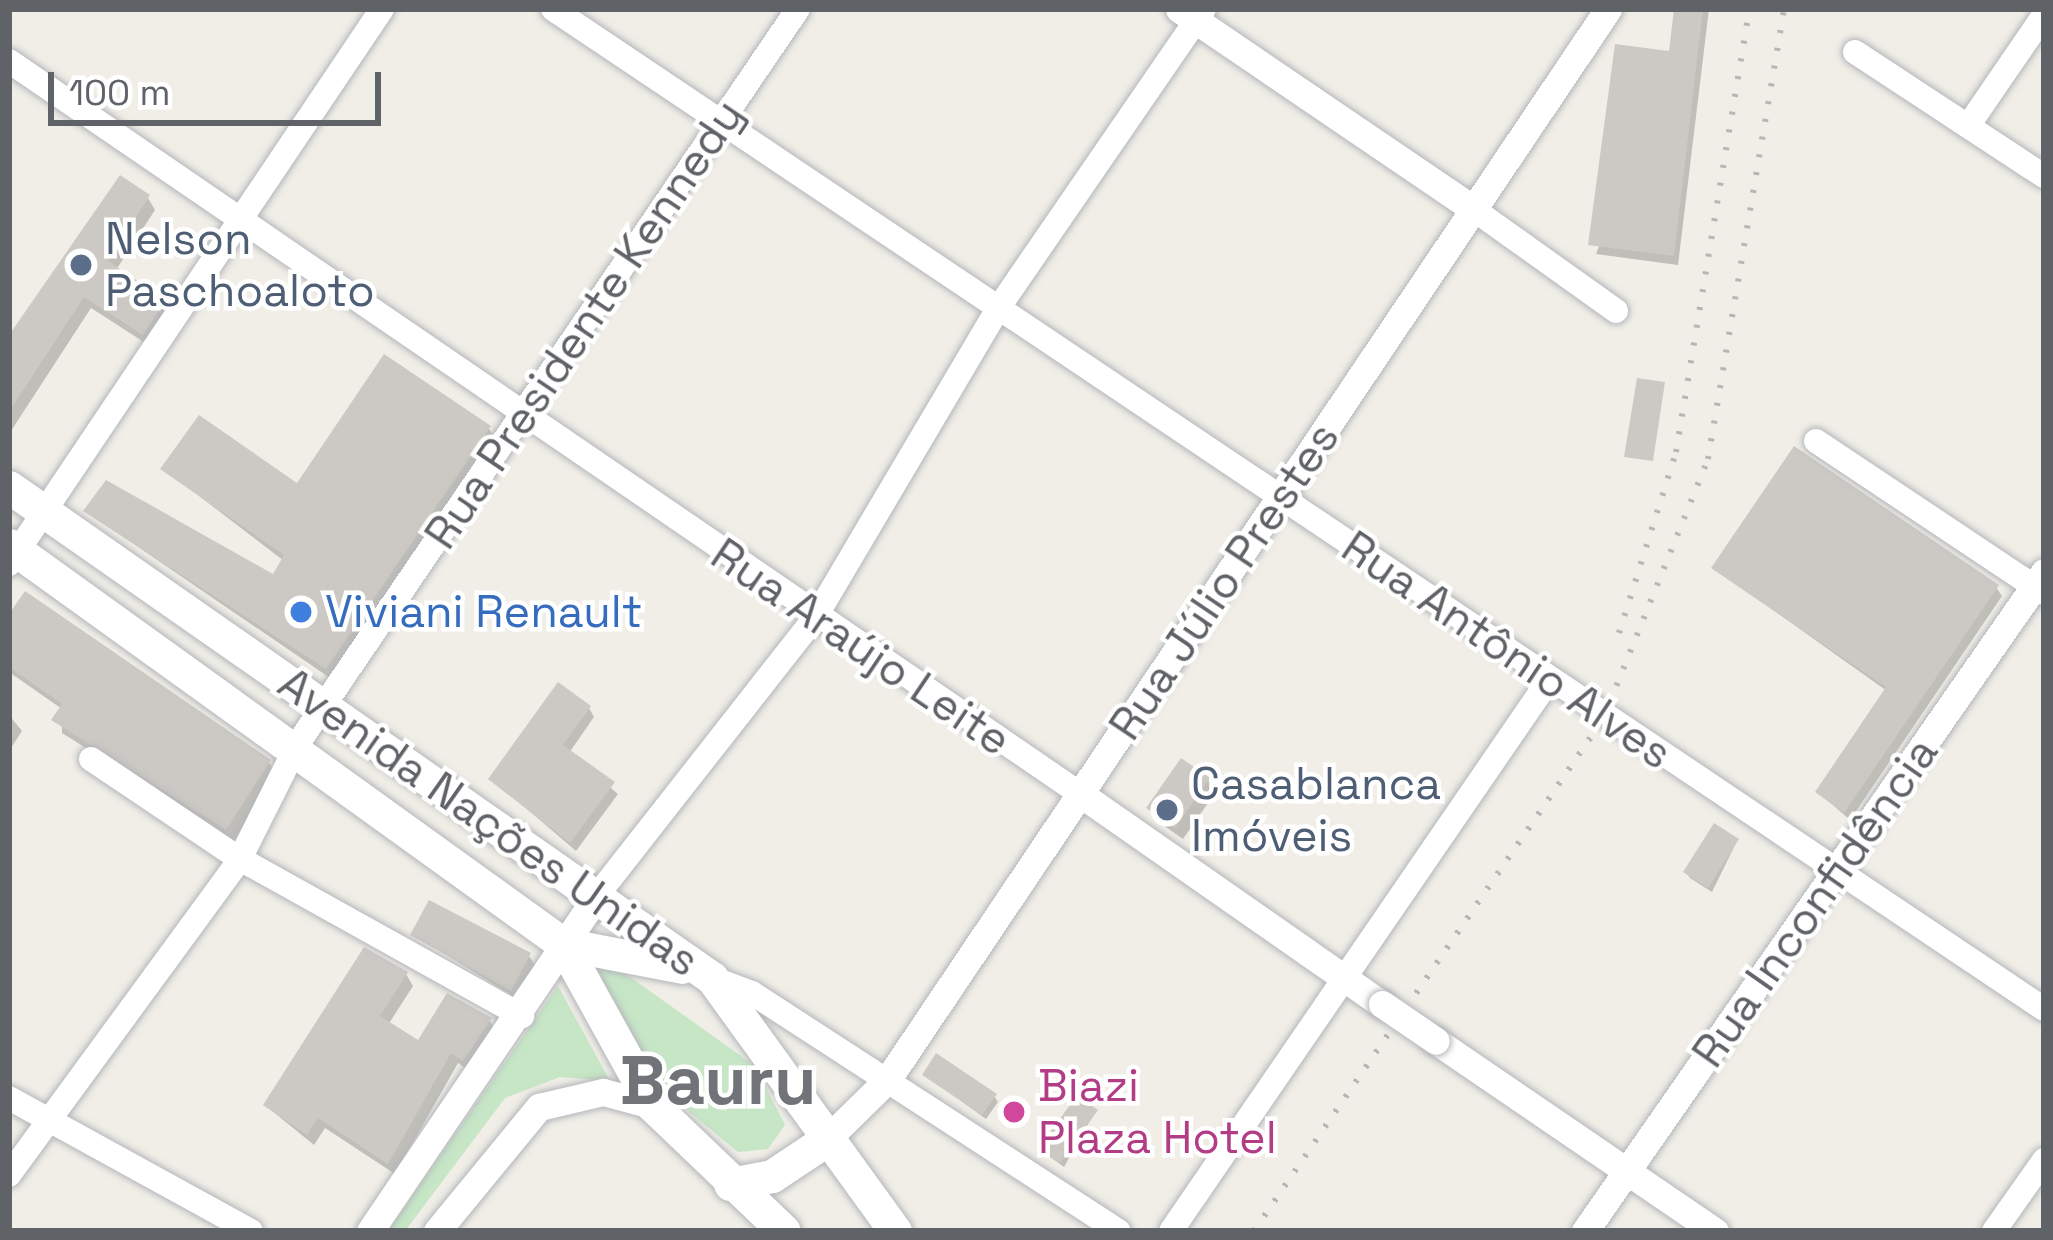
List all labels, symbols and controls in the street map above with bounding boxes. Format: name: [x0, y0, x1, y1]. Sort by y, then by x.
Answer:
scale bar: [54, 48, 387, 122]
text: 100 m: [69, 70, 170, 116]
street label: Rua Presidente Kennedy: [413, 89, 755, 559]
place label: Nelson Paschoaloto: [105, 212, 375, 318]
marker: Nelson Paschoaloto: [68, 252, 94, 278]
street label: Rua Júlio Prestes: [1098, 412, 1350, 750]
street label: Rua Antônio Alves: [1331, 519, 1683, 781]
street label: Rua Araújo Leite: [701, 527, 1021, 767]
place label: Viviani Renault: [325, 585, 642, 639]
marker: Viviani Renault: [288, 599, 314, 625]
street label: Avenida Nações Unidas: [268, 656, 710, 988]
street label: Rua Inconfidência: [1681, 727, 1949, 1077]
place label: Casablanca Imóveis: [1191, 757, 1441, 863]
marker: Casablanca Imóveis: [1154, 797, 1180, 823]
district label: Bauru: [619, 1040, 817, 1122]
place label: Biazi Plaza Hotel: [1038, 1059, 1277, 1165]
marker: Biazi Plaza Hotel: [1001, 1099, 1027, 1125]

